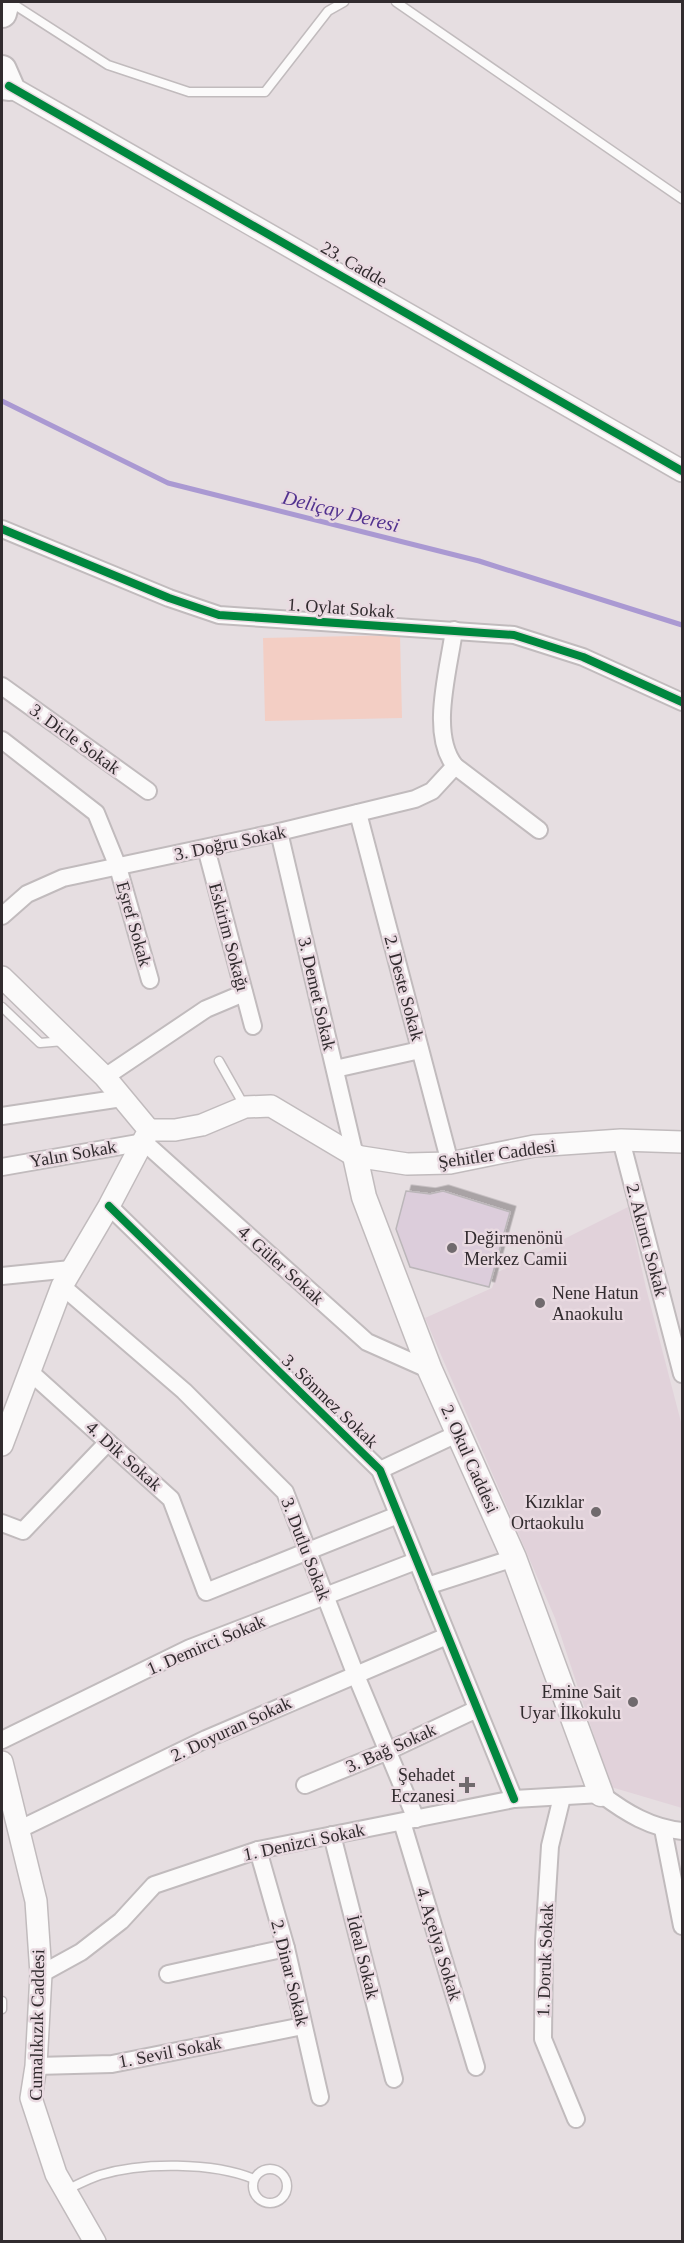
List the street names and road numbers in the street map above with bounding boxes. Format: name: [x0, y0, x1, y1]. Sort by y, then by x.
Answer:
street label: 23. Cadde: [317, 237, 391, 291]
street label: 1. Oylat Sokak: [287, 594, 395, 622]
street label: 3. Dicle Sokak: [26, 700, 124, 778]
street label: 3. Doğru Sokak: [172, 821, 288, 865]
street label: Eşref Sokak: [112, 879, 156, 969]
street label: Eskirim Sokağı: [205, 881, 253, 993]
street label: 2. Deste Sokak: [380, 933, 428, 1043]
street label: 3. Demet Sokak: [294, 935, 340, 1053]
street label: Şehitler Caddesi: [437, 1136, 557, 1172]
street label: Yalın Sokak: [28, 1137, 118, 1171]
street label: 2. Akıncı Sokak: [622, 1182, 672, 1298]
street label: 4. Güler Sokak: [234, 1221, 328, 1309]
street label: 3. Sönmez Sokak: [278, 1350, 382, 1452]
street label: 2. Okul Caddesi: [437, 1402, 503, 1516]
street label: 4. Dik Sokak: [82, 1417, 166, 1495]
street label: 3. Dutlu Sokak: [277, 1495, 335, 1603]
street label: 1. Demirci Sokak: [144, 1611, 268, 1679]
street label: 2. Doyuran Sokak: [168, 1692, 294, 1766]
street label: 3. Bağ Sokak: [343, 1719, 439, 1777]
street label: 1. Denizci Sokak: [242, 1819, 366, 1865]
street label: 4. Açelya Sokak: [412, 1885, 466, 2003]
street label: 1. Doruk Sokak: [533, 1903, 557, 2017]
street label: İdeal Sokak: [343, 1913, 383, 2001]
street label: 2. Dinar Sokak: [267, 1918, 313, 2028]
street label: Cumalıkızık Caddesi: [26, 1949, 48, 2101]
street label: 1. Sevil Sokak: [117, 2032, 223, 2072]

